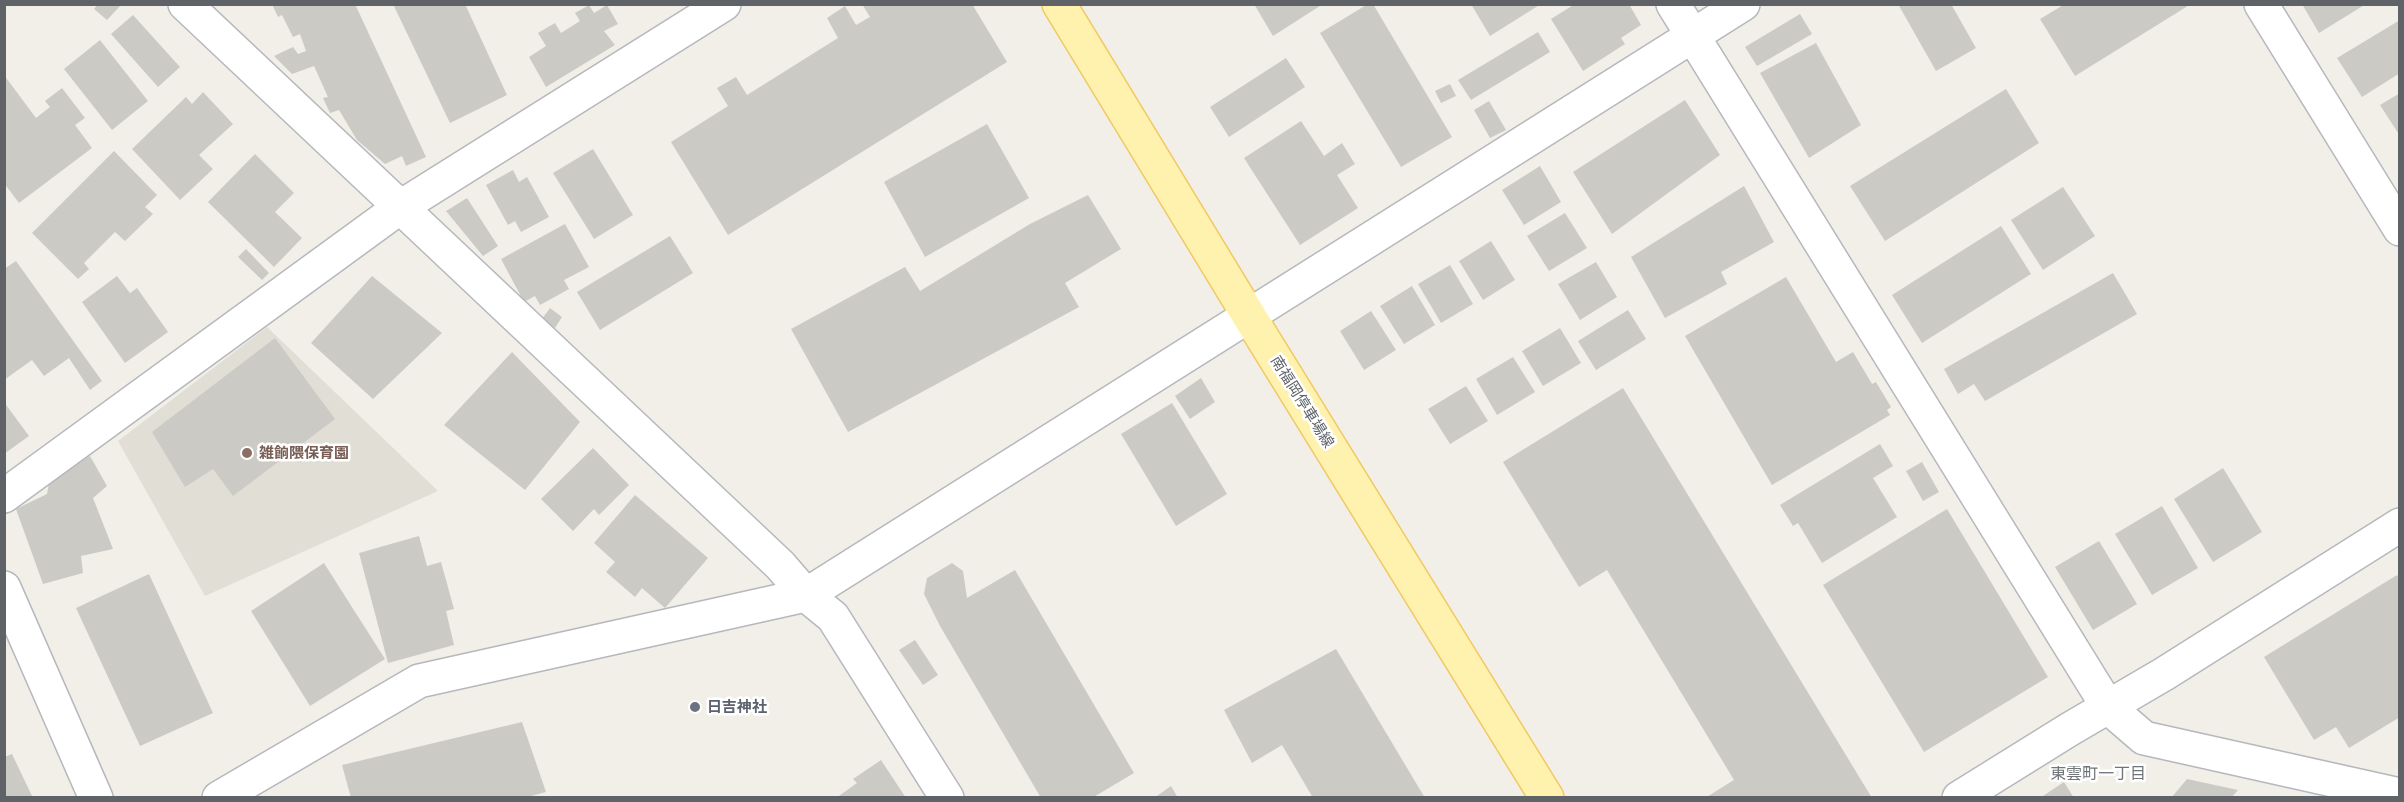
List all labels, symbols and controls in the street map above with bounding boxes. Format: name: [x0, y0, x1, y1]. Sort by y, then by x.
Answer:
street label: 南福岡停車場線: [1267, 353, 1337, 451]
place label: 雑餉隈保育園: [259, 444, 349, 462]
marker: 雑餉隈保育園: [240, 446, 254, 460]
place label: 日吉神社: [707, 698, 767, 716]
marker: 日吉神社: [688, 700, 702, 714]
district label: 東雲町一丁目: [2050, 764, 2146, 784]

